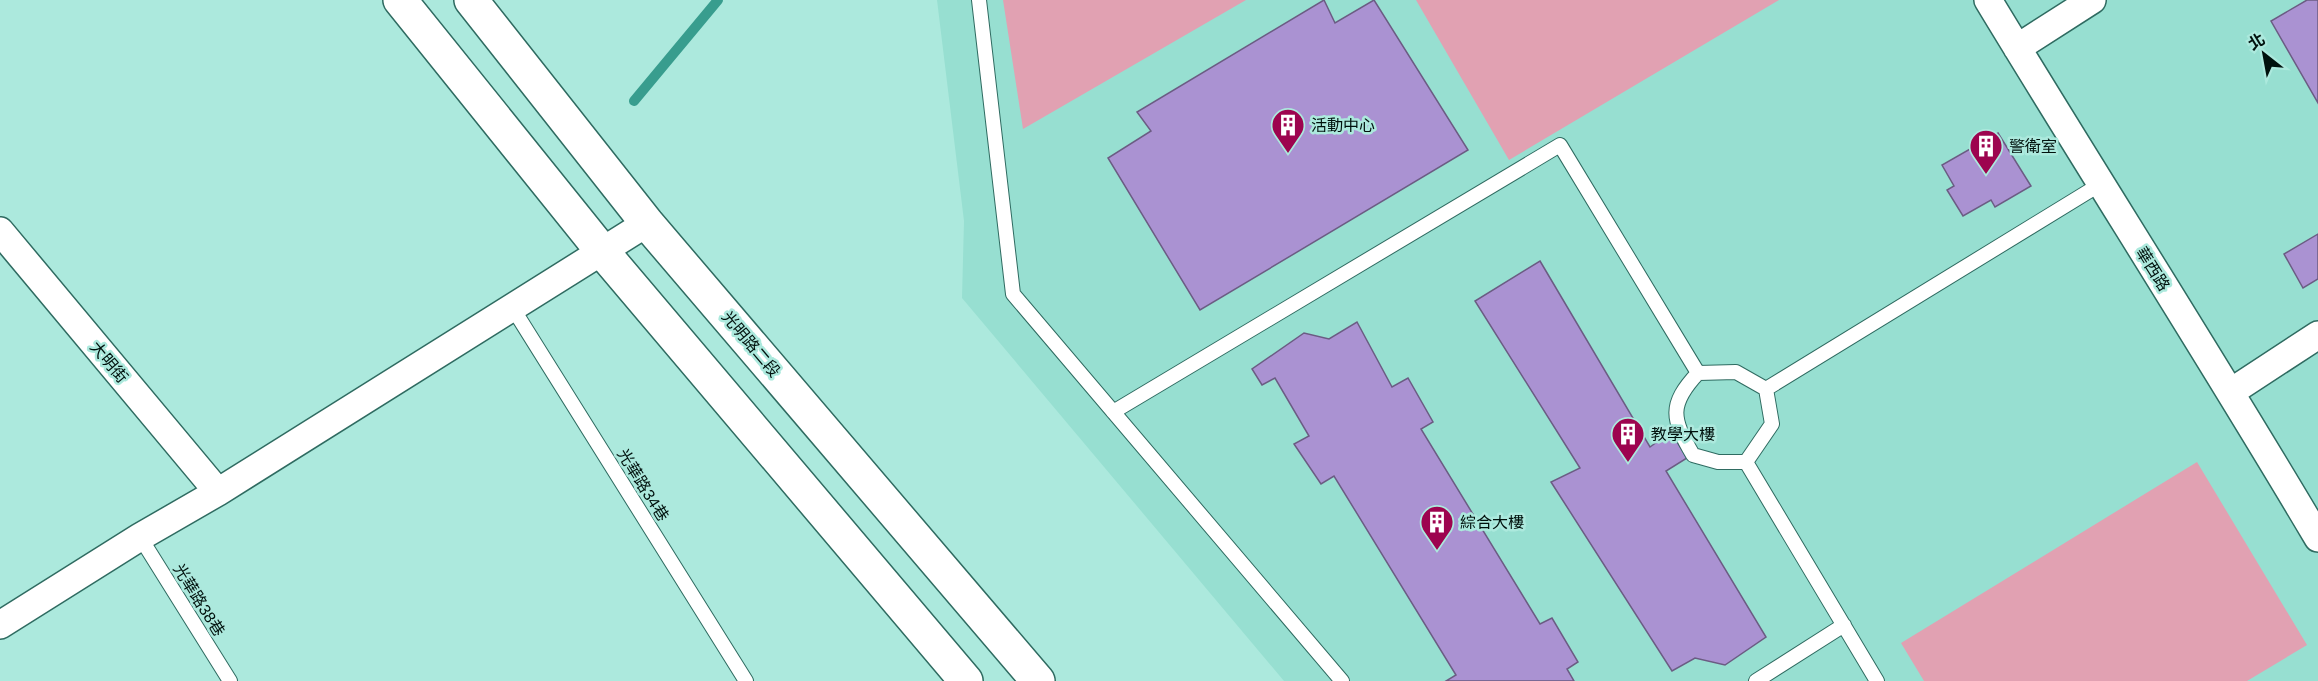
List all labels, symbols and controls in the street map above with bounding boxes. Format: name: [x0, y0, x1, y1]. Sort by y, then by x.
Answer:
north arrow: [2234, 24, 2294, 84]
text: 北: [2245, 30, 2268, 53]
building icon: 活動中心: [1270, 107, 1306, 154]
place label: 活動中心: [1311, 117, 1375, 134]
building icon: 警衛室: [1968, 128, 2004, 175]
place label: 警衛室: [2009, 138, 2057, 155]
street label: 華西路: [2133, 244, 2173, 294]
street label: 光明路二段: [719, 308, 783, 380]
street label: 大明街: [87, 338, 131, 386]
building icon: 教學大樓: [1610, 416, 1646, 463]
place label: 教學大樓: [1651, 426, 1715, 443]
street label: 光華路34巷: [614, 446, 672, 524]
building icon: 綜合大樓: [1419, 504, 1455, 551]
place label: 綜合大樓: [1460, 514, 1524, 531]
street label: 光華路38巷: [170, 561, 228, 639]

